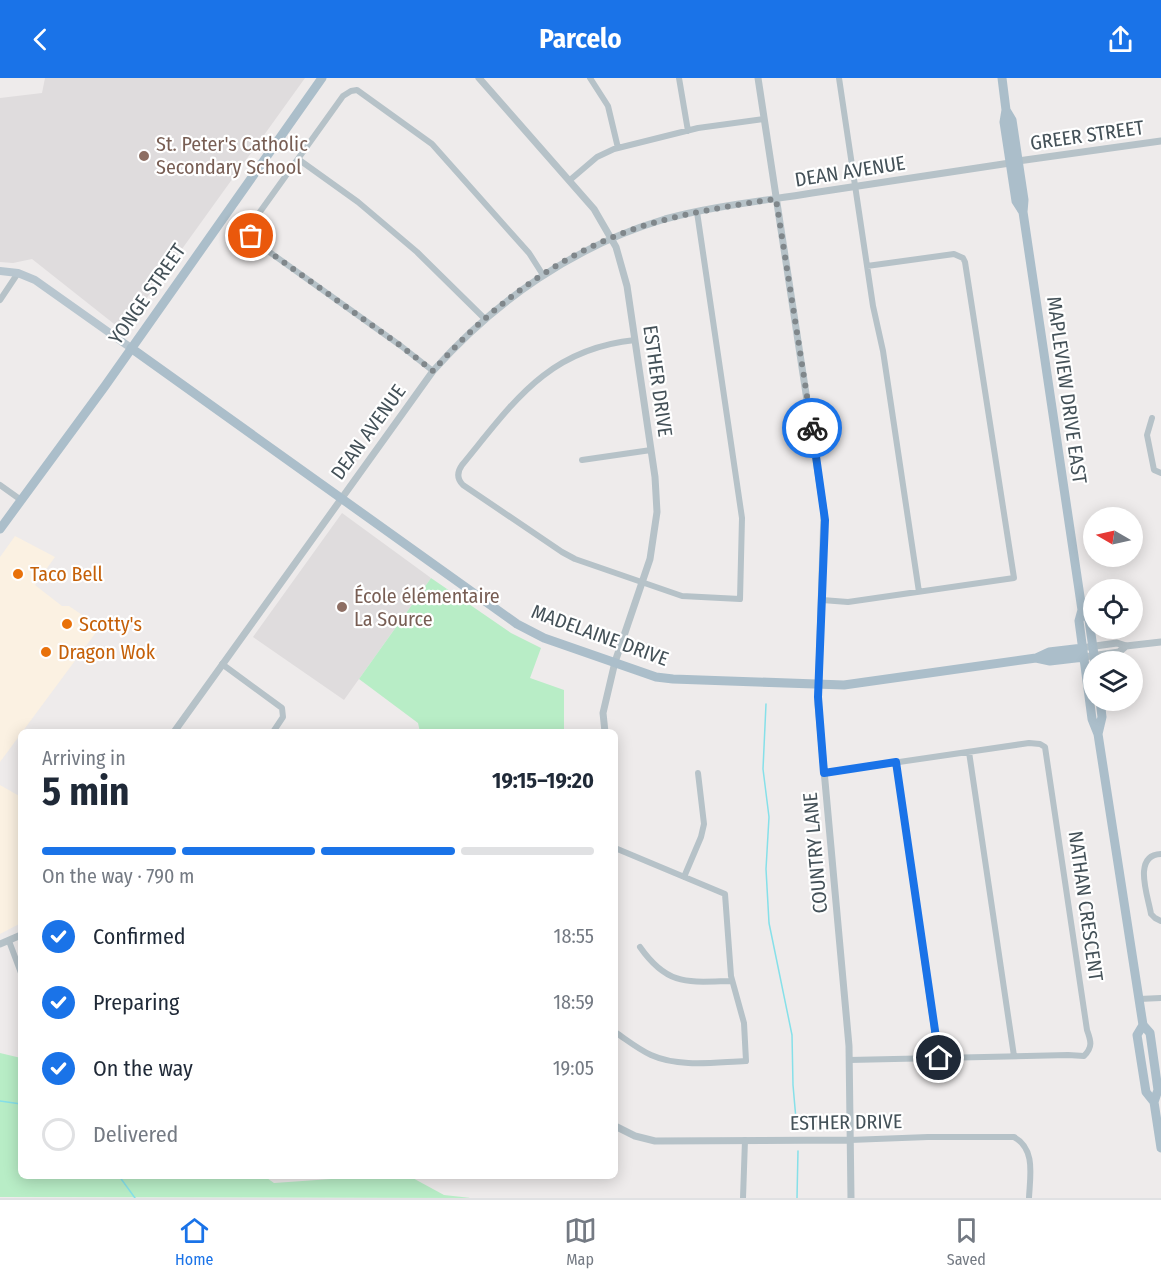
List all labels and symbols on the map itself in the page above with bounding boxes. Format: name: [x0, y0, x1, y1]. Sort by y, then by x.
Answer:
street label: GREER STREET: [1029, 115, 1146, 155]
place label: St. Peter's Catholic Secondary School: [156, 132, 308, 179]
marker: St. Peter's Catholic Secondary School: [137, 149, 151, 163]
street label: DEAN AVENUE: [793, 150, 907, 192]
pin: [225, 210, 276, 261]
street label: YONGE STREET: [104, 238, 191, 349]
street label: MAPLEVIEW DRIVE EAST: [1042, 295, 1092, 486]
street label: ESTHER DRIVE: [638, 324, 678, 438]
street label: DEAN AVENUE: [326, 380, 410, 484]
courier: [782, 398, 842, 458]
north arrow: [1083, 507, 1143, 567]
place label: Taco Bell: [30, 562, 103, 586]
marker: Taco Bell: [11, 567, 25, 581]
place label: École élémentaire La Source: [354, 584, 500, 631]
street label: MADELAINE DRIVE: [528, 599, 672, 671]
marker: École élémentaire La Source: [335, 600, 349, 614]
place label: Scotty's: [79, 612, 142, 636]
marker: Scotty's: [60, 617, 74, 631]
place label: Dragon Wok: [58, 640, 156, 664]
marker: Dragon Wok: [39, 645, 53, 659]
street label: COUNTRY LANE: [798, 791, 832, 915]
street label: NATHAN CRESCENT: [1064, 829, 1109, 983]
pin: [913, 1032, 964, 1083]
street label: ESTHER DRIVE: [790, 1109, 902, 1135]

